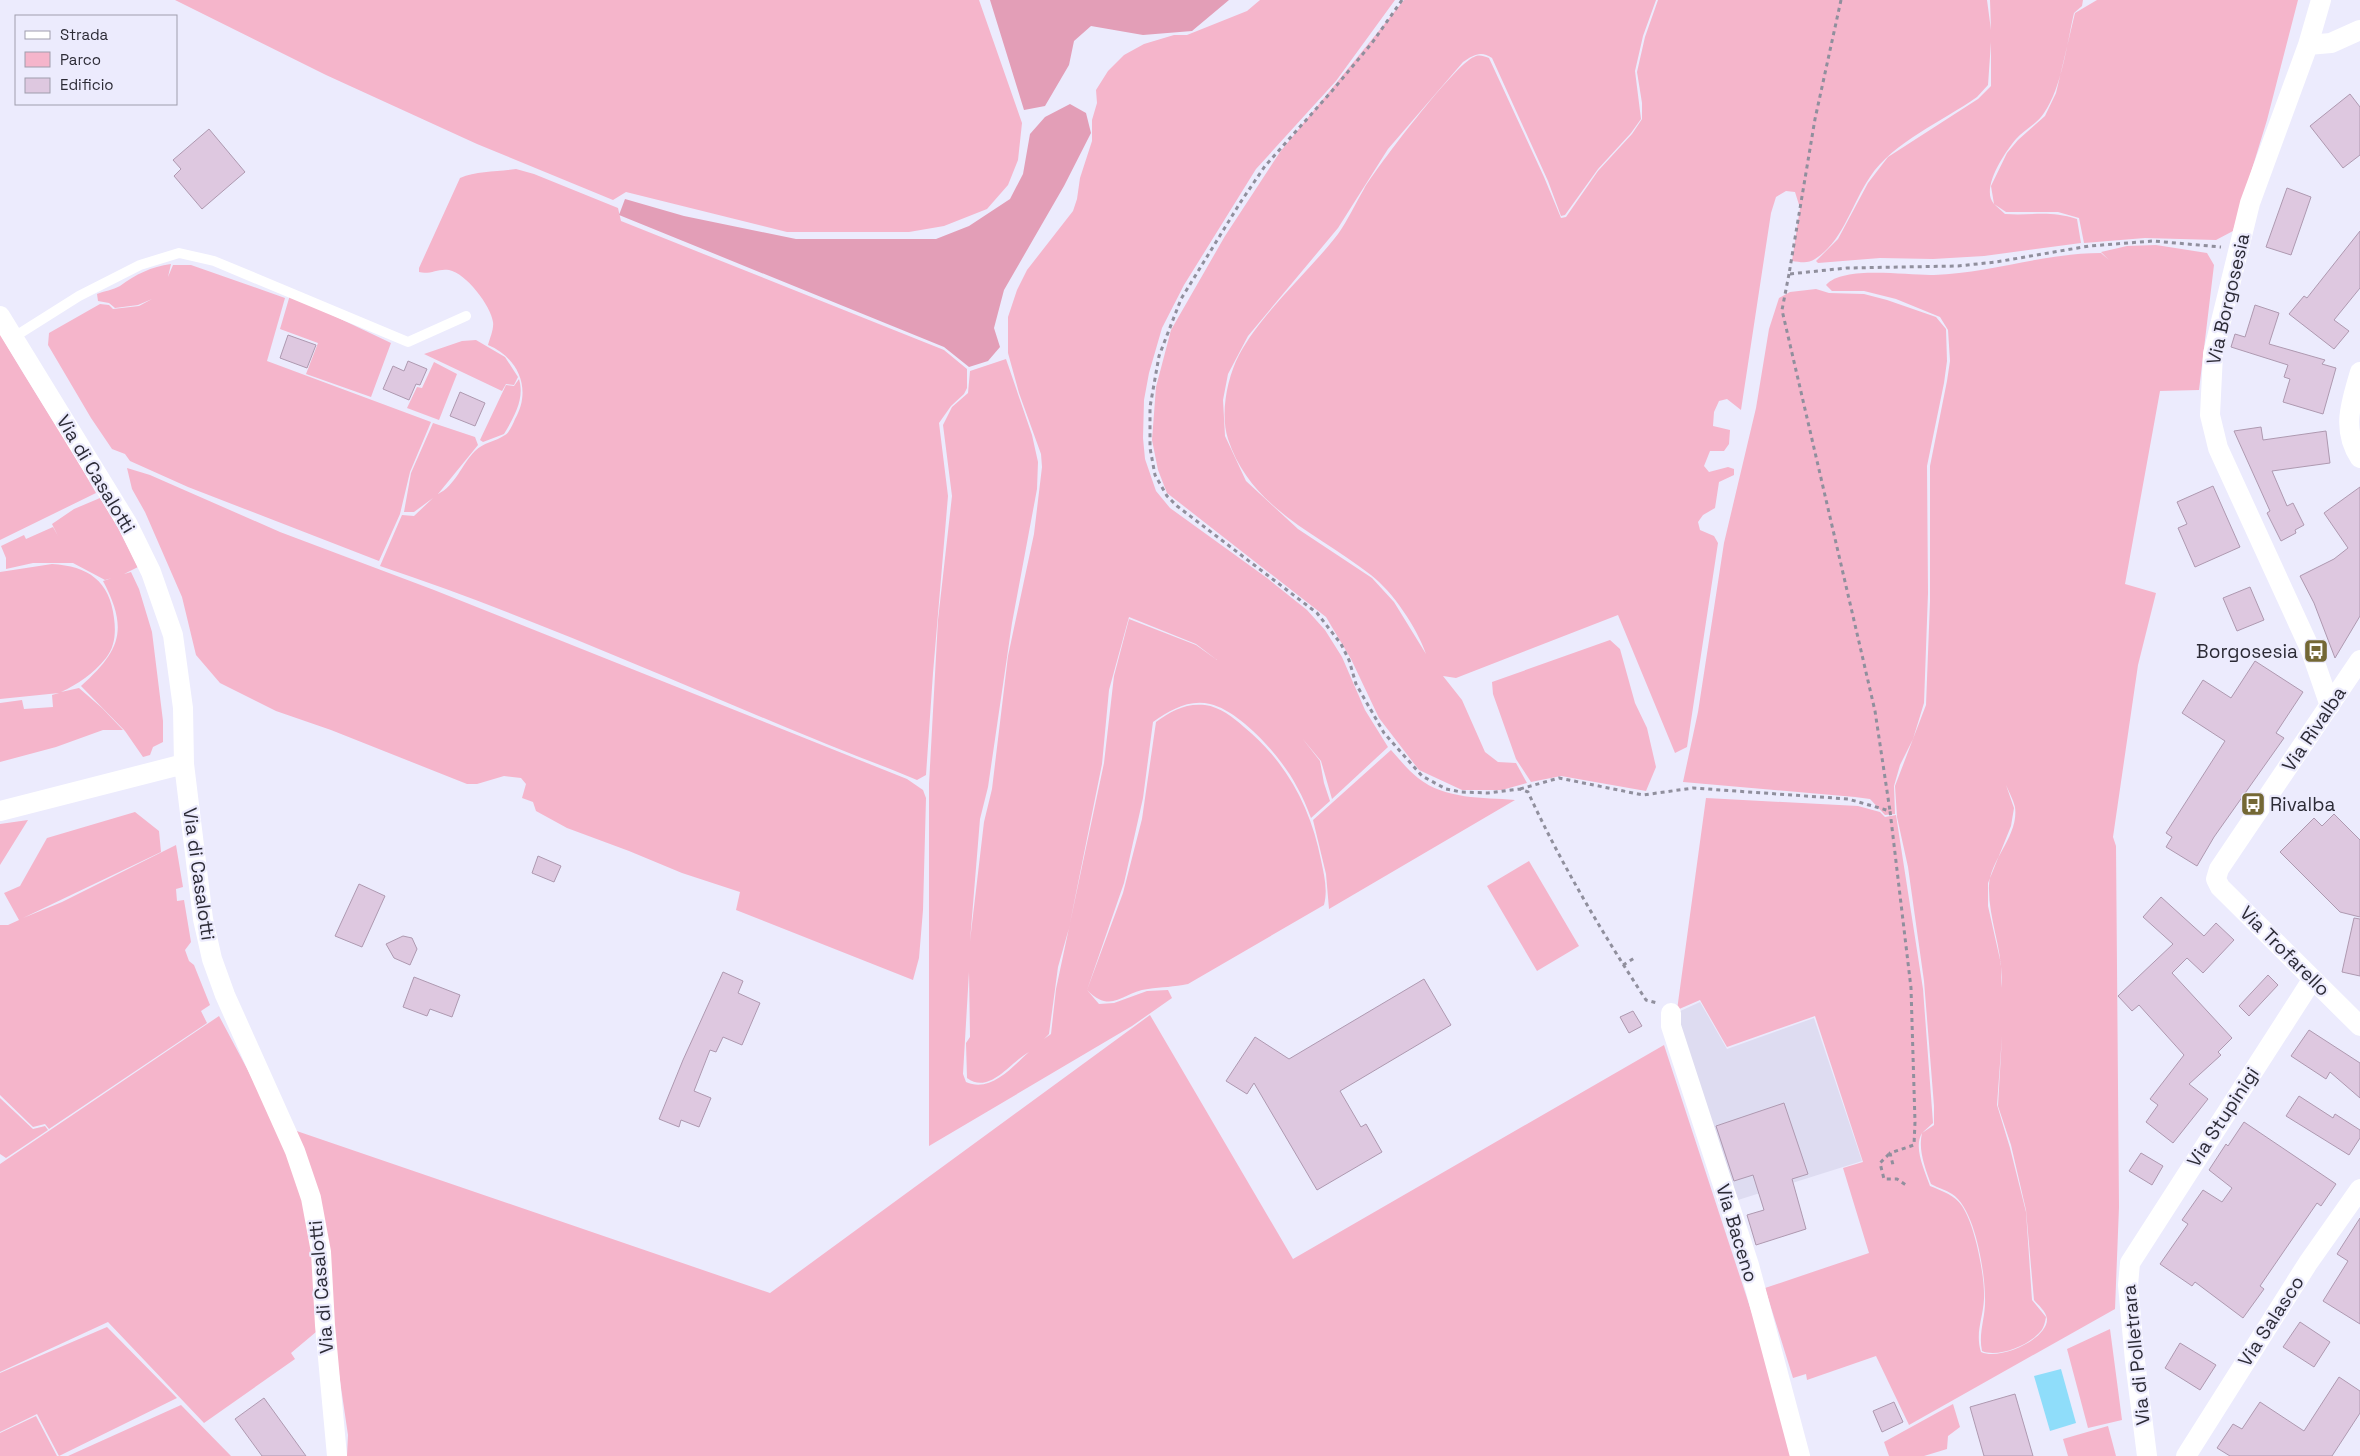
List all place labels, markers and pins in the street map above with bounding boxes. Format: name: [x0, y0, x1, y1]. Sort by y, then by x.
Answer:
bus stop icon: Borgosesia: [2303, 638, 2329, 664]
place label: Borgosesia: [2196, 639, 2298, 664]
bus stop icon: Rivalba: [2240, 791, 2266, 817]
place label: Rivalba: [2270, 792, 2335, 817]

